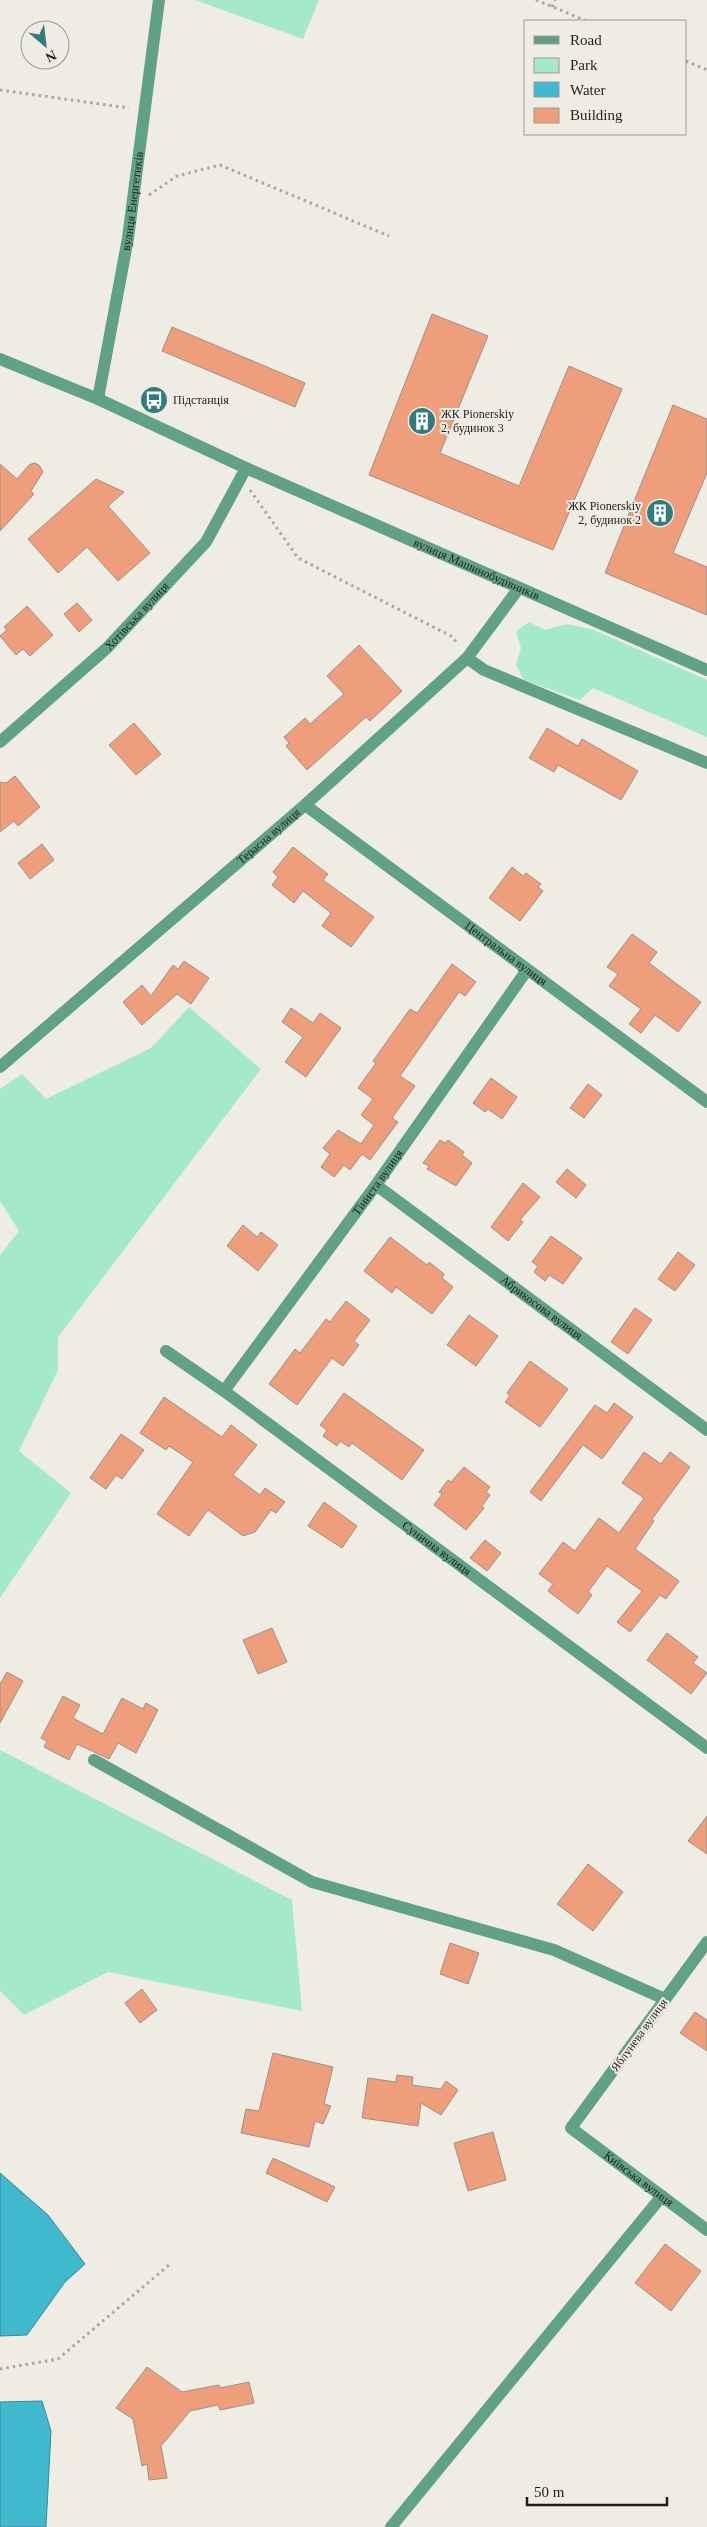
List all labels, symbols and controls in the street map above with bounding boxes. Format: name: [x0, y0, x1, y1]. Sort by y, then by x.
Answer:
north arrow: [20, 20, 70, 70]
legend: [524, 20, 687, 135]
text: Road: [570, 32, 602, 48]
text: N: [43, 47, 59, 65]
text: Park: [570, 57, 598, 73]
text: Water: [570, 82, 605, 98]
text: Building: [570, 107, 623, 123]
street label: вулиця Енергетиків: [119, 150, 146, 252]
bus stop icon: Підстанція: [139, 385, 169, 415]
place label: Підстанція: [173, 393, 229, 407]
building icon: ЖК Pionerskiy 2, будинок 3: [407, 406, 437, 436]
place label: ЖК Pionerskiy 2, будинок 3: [441, 407, 514, 435]
building icon: ЖК Pionerskiy 2, будинок 2: [645, 498, 675, 528]
place label: ЖК Pionerskiy 2, будинок 2: [568, 499, 641, 527]
street label: вулиця Машинобудівників: [412, 535, 542, 603]
street label: Хотівська вулиця: [102, 579, 172, 653]
street label: Терасна вулиця: [234, 805, 303, 867]
street label: Центральна вулиця: [462, 919, 550, 989]
street label: Тіниста вулиця: [349, 1146, 406, 1218]
street label: Абрикосова вулиця: [498, 1273, 586, 1343]
street label: Сунична вулиця: [399, 1518, 474, 1579]
street label: Яблунева вулиця: [608, 1996, 670, 2074]
street label: Київська вулиця: [601, 2148, 677, 2210]
scale bar: [527, 2474, 667, 2506]
text: 50 m: [534, 2484, 565, 2500]

